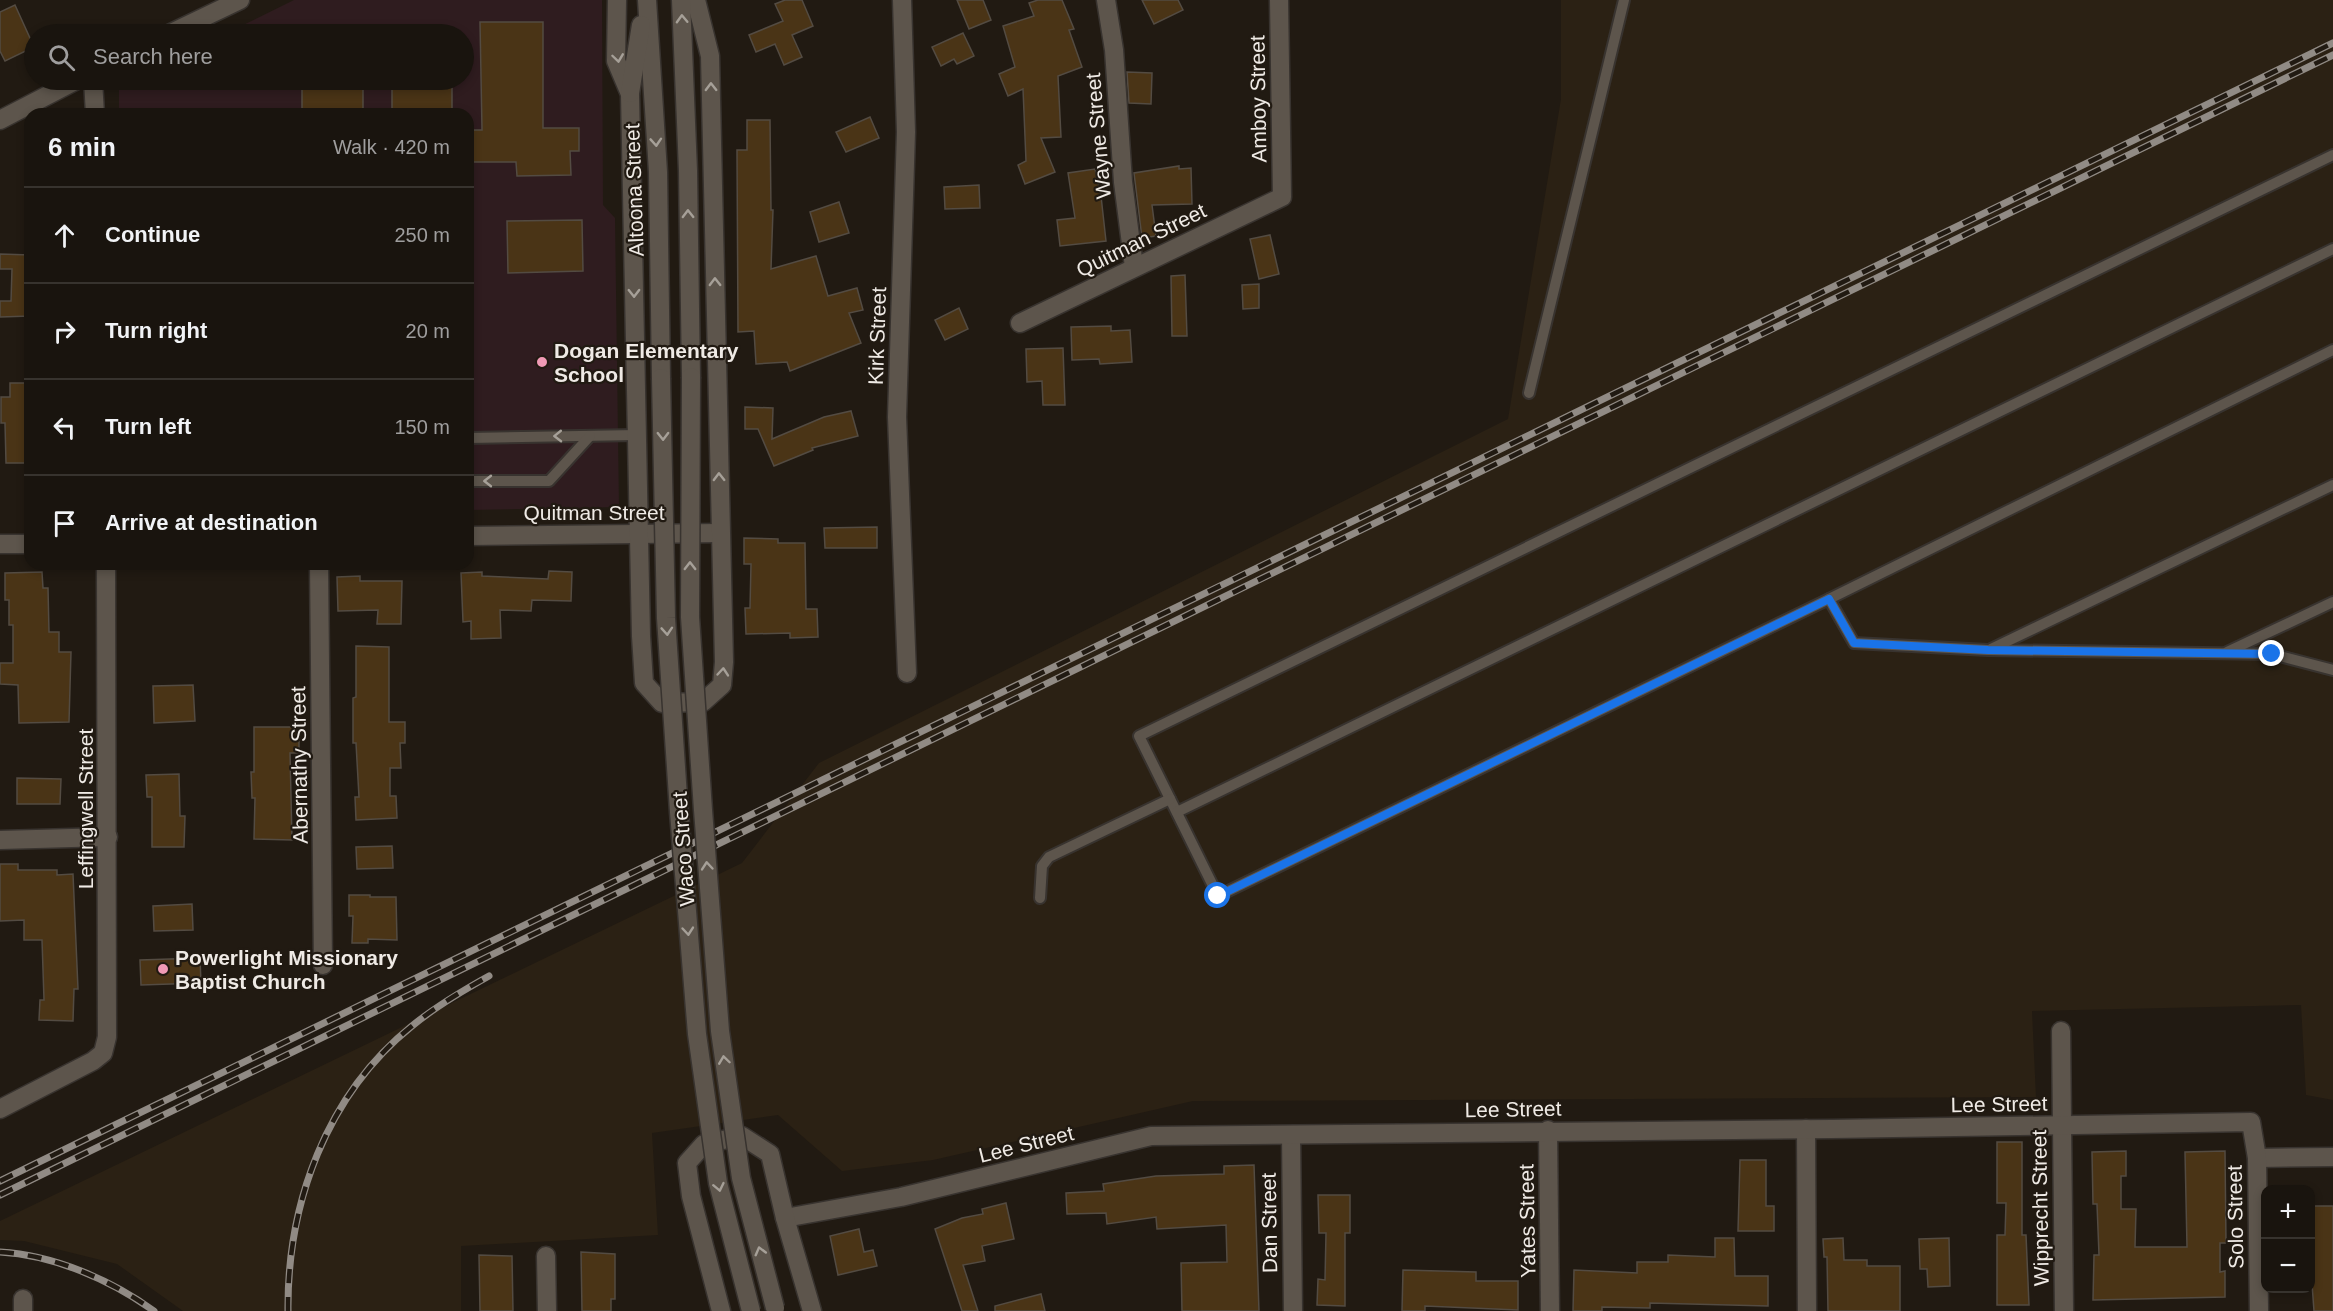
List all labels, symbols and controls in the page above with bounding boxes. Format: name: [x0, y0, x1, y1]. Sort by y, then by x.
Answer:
one-way arrow: [676, 14, 688, 23]
search box: [24, 24, 474, 90]
street label: Amboy Street: [1245, 35, 1271, 163]
icon: search: [45, 41, 78, 74]
text: Search here: [93, 44, 213, 69]
one-way arrow: [612, 53, 624, 63]
street label: Wayne Street: [1081, 72, 1115, 200]
one-way arrow: [705, 83, 717, 92]
street label: Altoona Street: [620, 123, 648, 257]
text: 6 min: [48, 132, 116, 162]
text: Walk · 420 m: [333, 136, 450, 158]
one-way arrow: [650, 138, 663, 147]
street label: Quitman Street: [1072, 199, 1210, 281]
one-way arrow: [682, 209, 695, 218]
icon: ahead: [48, 219, 81, 252]
text: Continue: [105, 222, 200, 247]
text: 250 m: [394, 224, 450, 246]
one-way arrow: [708, 278, 721, 287]
street label: Kirk Street: [864, 286, 890, 385]
one-way arrow: [627, 288, 640, 297]
icon: right: [48, 315, 81, 348]
text: Turn right: [105, 318, 207, 343]
text: 20 m: [406, 320, 450, 342]
place label: Dogan Elementary School: [554, 339, 739, 386]
marker: Dogan Elementary School: [535, 355, 549, 369]
icon: left: [48, 411, 81, 444]
text: Turn left: [105, 414, 191, 439]
text: 150 m: [394, 416, 450, 438]
one-way arrow: [553, 430, 562, 442]
one-way arrow: [656, 432, 669, 441]
one-way arrow: [712, 473, 725, 482]
one-way arrow: [484, 475, 493, 487]
street label: Quitman Street: [523, 501, 665, 524]
icon: arrive: [48, 507, 81, 540]
text: Arrive at destination: [105, 510, 318, 535]
one-way arrow: [684, 562, 697, 571]
one-way arrow: [661, 627, 674, 636]
route end: [2258, 640, 2284, 666]
one-way arrow: [716, 667, 729, 677]
street label: Abernathy Street: [286, 686, 312, 844]
street label: Leffingwell Street: [74, 728, 97, 889]
street label: Waco Street: [668, 791, 698, 907]
one-way arrow: [701, 861, 714, 870]
route start: [1204, 882, 1230, 908]
one-way arrow: [682, 926, 695, 935]
place label: Powerlight Missionary Baptist Church: [175, 946, 398, 993]
marker: Powerlight Missionary Baptist Church: [156, 962, 170, 976]
one-way arrow: [719, 1055, 731, 1064]
street label: Lee Street: [1950, 1092, 2048, 1116]
street label: Lee Street: [1464, 1097, 1562, 1121]
street label: Lee Street: [976, 1121, 1076, 1167]
street label: Wipprecht Street: [2027, 1129, 2053, 1286]
street label: Yates Street: [1515, 1164, 1539, 1278]
street label: Solo Street: [2223, 1165, 2247, 1269]
street label: Dan Street: [1257, 1172, 1281, 1273]
one-way arrow: [712, 1181, 725, 1191]
map controls: [2261, 1185, 2315, 1293]
button: +: [2261, 1185, 2315, 1239]
button: −: [2261, 1239, 2315, 1293]
one-way arrow: [755, 1246, 768, 1256]

